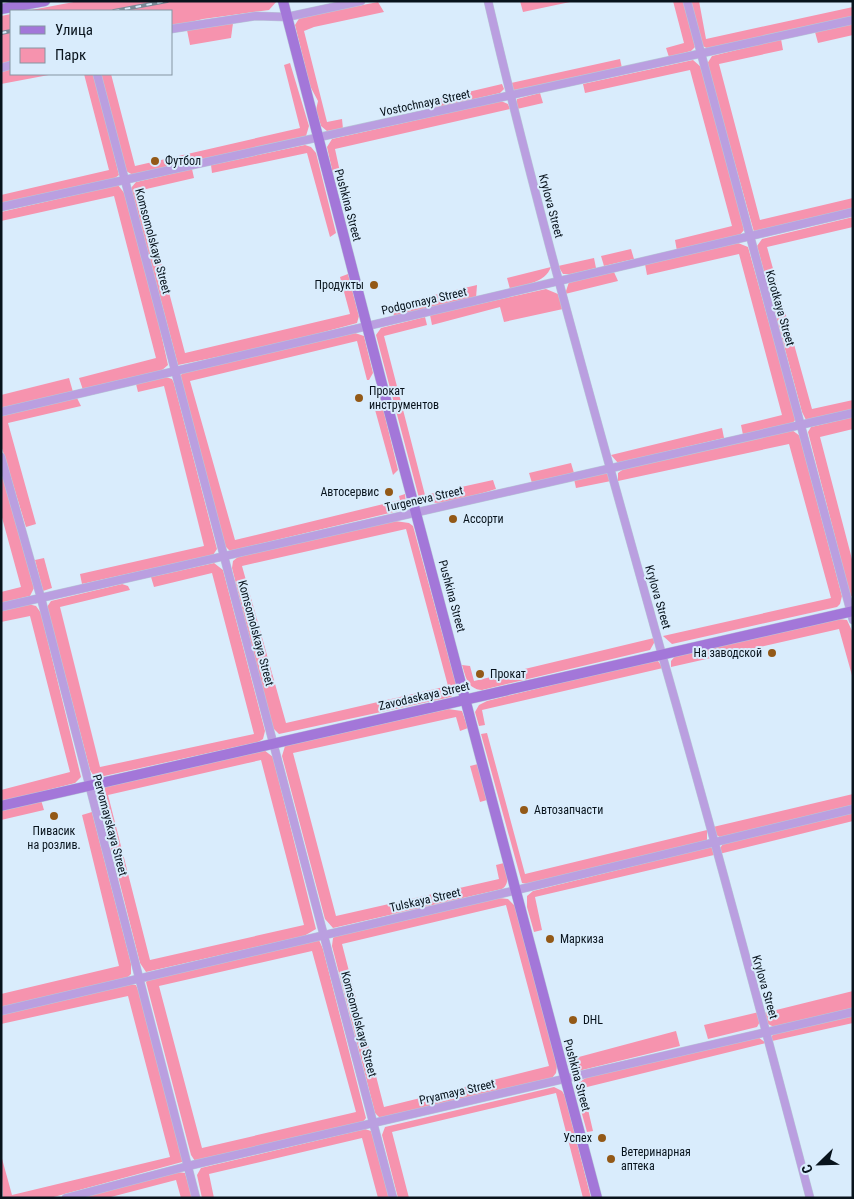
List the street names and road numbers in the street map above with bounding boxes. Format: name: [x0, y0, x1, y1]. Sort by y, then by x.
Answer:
street label: Vostochnaya Street: [379, 87, 472, 119]
street label: Pushkina Street: [332, 167, 364, 243]
street label: Krylova Street: [536, 172, 566, 240]
street label: Komsomolskaya Street: [132, 187, 174, 296]
street label: Korotkaya Street: [763, 269, 798, 348]
street label: Podgornaya Street: [380, 284, 468, 318]
street label: Turgeneva Street: [384, 483, 465, 515]
street label: Pushkina Street: [436, 558, 468, 634]
street label: Krylova Street: [642, 564, 674, 631]
street label: Komsomolskaya Street: [235, 579, 277, 688]
street label: Zavodaskaya Street: [377, 679, 471, 713]
street label: Pervomayskaya Street: [90, 773, 130, 878]
street label: Tulskaya Street: [388, 885, 462, 915]
street label: Krylova Street: [749, 954, 781, 1021]
street label: Komsomolskaya Street: [338, 970, 380, 1079]
street label: Pushkina Street: [561, 1037, 593, 1113]
street label: Pryamaya Street: [418, 1076, 497, 1108]

